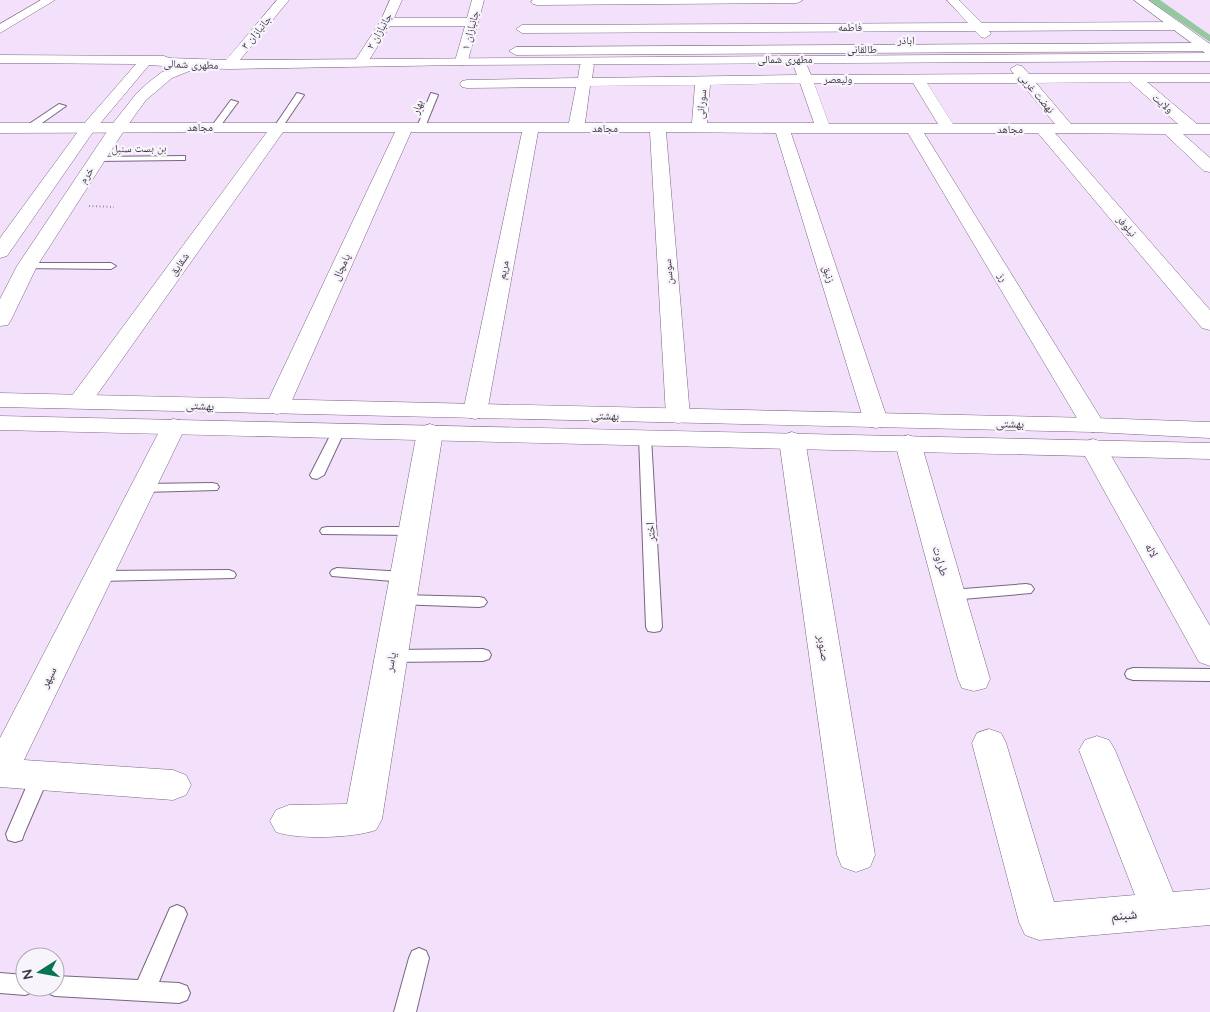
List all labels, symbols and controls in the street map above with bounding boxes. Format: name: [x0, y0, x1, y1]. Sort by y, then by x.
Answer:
street label: جانبازان ۱: [458, 9, 482, 51]
street label: جانبازان ۲: [363, 10, 395, 52]
street label: جانبازان ۳: [238, 12, 274, 52]
street label: فاطمه: [838, 20, 862, 34]
street label: اباذر: [896, 33, 915, 47]
street label: طالقانی: [847, 42, 877, 56]
street label: مطهری شمالی: [758, 52, 812, 66]
street label: مطهری شمالی: [163, 56, 219, 72]
street label: نهضت غربی: [1016, 70, 1058, 116]
street label: ولیعصر: [823, 72, 853, 86]
street label: سورانی: [693, 89, 709, 119]
street label: ولایت: [1149, 90, 1177, 116]
street label: بهار: [408, 98, 426, 117]
street label: مجاهد: [187, 120, 213, 134]
street label: مجاهد: [592, 121, 618, 135]
street label: مجاهد: [997, 122, 1023, 136]
street label: بن بست سنبل: [111, 141, 167, 155]
street label: خرم: [76, 164, 96, 186]
street label: نیلوفر: [1113, 212, 1140, 240]
street label: شقایق: [166, 250, 192, 278]
street label: پامچال: [329, 251, 353, 283]
street label: مریم: [494, 259, 513, 281]
street label: سوسن: [660, 259, 676, 285]
street label: زنبق: [820, 263, 838, 285]
street label: رز: [994, 269, 1011, 284]
street label: بهشتی: [186, 397, 214, 413]
street label: بهشتی: [591, 407, 619, 423]
street label: بهشتی: [996, 415, 1024, 431]
street label: اختر: [642, 522, 658, 543]
street label: لاله: [1142, 540, 1162, 560]
street label: طراوت: [930, 544, 952, 578]
street label: صنوبر: [814, 633, 833, 662]
street label: یاسر: [381, 651, 399, 674]
street label: سپهر: [36, 664, 60, 691]
street label: شبنم: [1110, 903, 1138, 926]
north arrow: [15, 947, 65, 997]
text: N: [17, 968, 37, 981]

